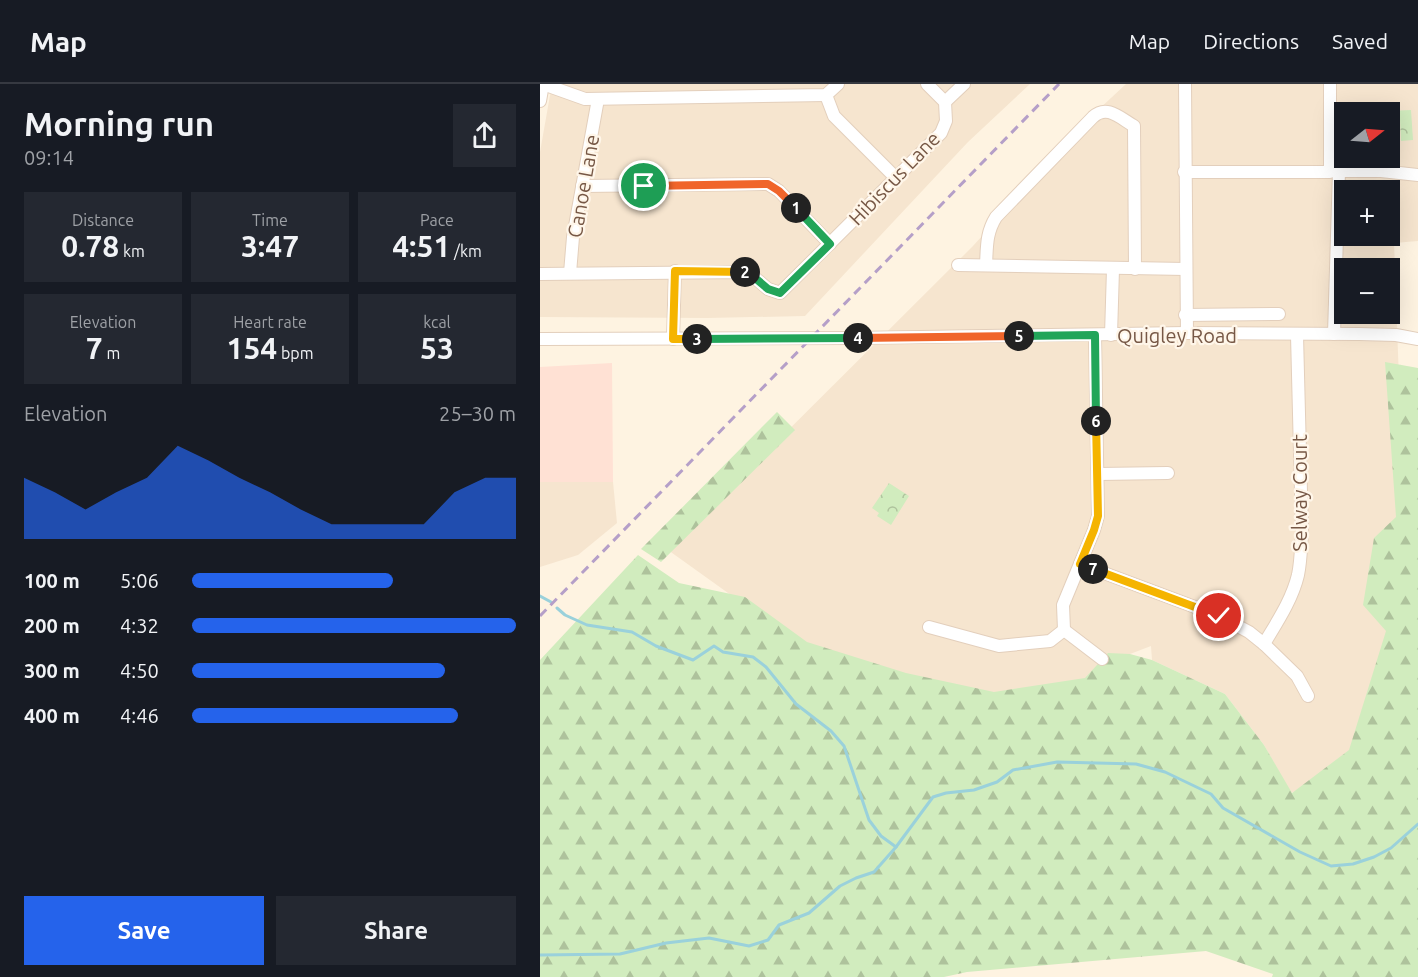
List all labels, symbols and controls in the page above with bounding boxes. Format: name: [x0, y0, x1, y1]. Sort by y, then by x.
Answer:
text: Map: [30, 26, 87, 57]
text: Map: [1129, 29, 1170, 53]
text: Directions: [1203, 29, 1299, 53]
text: Saved: [1332, 29, 1388, 53]
north arrow: [1334, 102, 1400, 168]
map controls: [1334, 102, 1400, 324]
button: share: [453, 104, 516, 167]
text: Morning run: [24, 105, 214, 142]
street label: Hibiscus Lane: [844, 127, 944, 229]
street label: Canoe Lane: [563, 133, 603, 239]
text: 09:14: [24, 146, 74, 169]
pin: [618, 160, 669, 211]
icon: arrive: [627, 169, 660, 202]
button: +: [1334, 180, 1400, 246]
pin: 1: [781, 193, 811, 223]
text: 1: [791, 199, 801, 217]
text: Distance: [72, 211, 134, 229]
text: Time: [252, 211, 288, 229]
text: Pace: [420, 211, 454, 229]
text: 0.78: [61, 229, 119, 263]
text: 3:47: [241, 229, 299, 263]
text: 4:51: [392, 229, 450, 263]
text: km: [119, 242, 145, 260]
text: /km: [450, 242, 482, 260]
pin: 2: [730, 257, 760, 287]
button: −: [1334, 258, 1400, 324]
text: 2: [740, 263, 750, 281]
text: Elevation: [70, 313, 136, 331]
text: Heart rate: [233, 313, 307, 331]
text: kcal: [423, 313, 451, 331]
pin: 5: [1004, 321, 1034, 351]
pin: 4: [843, 323, 873, 353]
pin: 3: [682, 324, 712, 354]
street label: Quigley Road: [1117, 324, 1237, 347]
text: 5: [1014, 327, 1024, 345]
text: 4: [853, 329, 863, 347]
text: 3: [692, 330, 702, 348]
text: 7: [86, 331, 103, 365]
text: 154: [227, 331, 277, 365]
text: 53: [420, 331, 454, 365]
text: m: [103, 344, 120, 362]
text: bpm: [277, 344, 313, 362]
text: Elevation: [24, 402, 107, 425]
text: 25–30 m: [439, 402, 516, 425]
pin: 6: [1081, 406, 1111, 436]
text: 6: [1091, 412, 1101, 430]
street label: Selway Court: [1288, 434, 1311, 552]
pin: 7: [1078, 554, 1108, 584]
text: 7: [1088, 560, 1098, 578]
text: 100 m: [24, 569, 80, 592]
text: 5:06: [120, 569, 159, 592]
pin: [1193, 590, 1244, 641]
icon: check: [1202, 599, 1235, 632]
text: 200 m: [24, 614, 80, 637]
text: 4:32: [120, 614, 159, 637]
text: 300 m: [24, 659, 80, 682]
text: 4:50: [120, 659, 159, 682]
text: 400 m: [24, 704, 80, 727]
text: 4:46: [120, 704, 159, 727]
button: Save: [24, 896, 264, 965]
button: Share: [276, 896, 516, 965]

